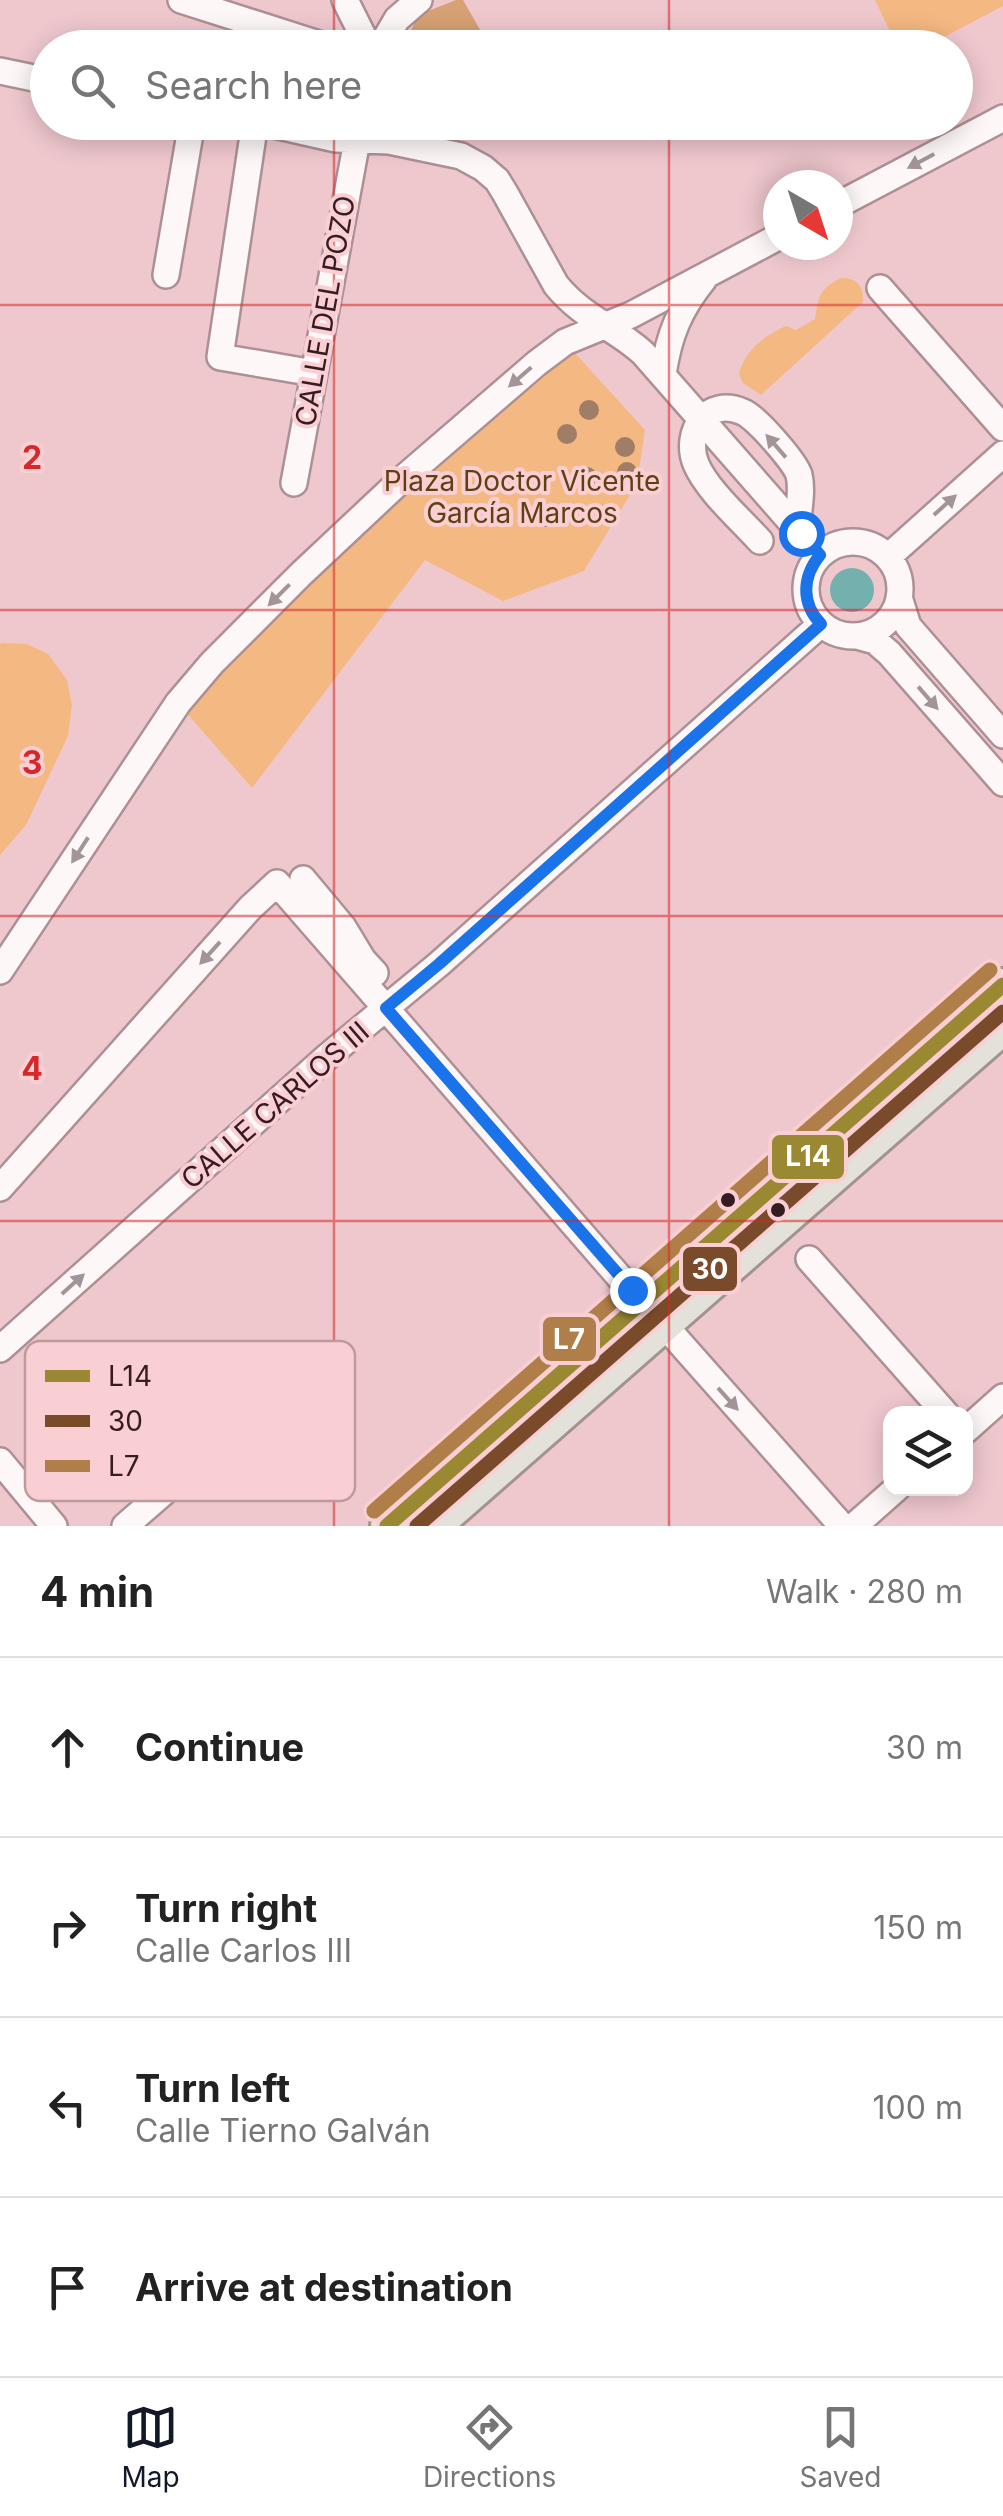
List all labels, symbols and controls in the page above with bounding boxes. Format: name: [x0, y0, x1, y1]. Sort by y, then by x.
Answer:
search box: [30, 30, 973, 140]
icon: search: [65, 58, 120, 113]
text: Search here: [145, 62, 362, 108]
one-way arrow: [906, 153, 935, 170]
north arrow: [763, 170, 853, 260]
street label: CALLE DEL POZO: [288, 193, 362, 429]
one-way arrow: [508, 366, 533, 388]
one-way arrow: [766, 433, 788, 458]
text: 2: [22, 438, 42, 477]
park label: Plaza Doctor Vicente García Marcos: [384, 464, 660, 530]
one-way arrow: [933, 494, 957, 517]
route start: [779, 511, 825, 557]
one-way arrow: [268, 583, 292, 607]
one-way arrow: [917, 685, 939, 710]
text: 3: [22, 743, 42, 782]
one-way arrow: [71, 837, 90, 864]
one-way arrow: [199, 941, 221, 966]
street label: CALLE CARLOS III: [174, 1014, 376, 1196]
text: 4: [21, 1049, 43, 1088]
line badge: L14: [770, 1133, 846, 1181]
text: L14: [785, 1139, 831, 1173]
unlabelled marker: [718, 1190, 738, 1210]
unlabelled marker: [768, 1200, 788, 1220]
line badge: 30: [681, 1245, 739, 1293]
text: 30: [692, 1252, 728, 1286]
route end: [610, 1268, 656, 1314]
one-way arrow: [60, 1274, 85, 1296]
line badge: L7: [541, 1315, 598, 1363]
text: L7: [553, 1322, 585, 1356]
legend: [25, 1341, 355, 1501]
text: L14: [108, 1359, 152, 1393]
one-way arrow: [717, 1387, 739, 1412]
text: 30: [108, 1404, 143, 1438]
map controls: [883, 1406, 973, 1496]
button: layers: [883, 1406, 973, 1496]
text: L7: [108, 1449, 140, 1483]
text: 4 min: [40, 1566, 154, 1617]
text: Walk · 280 m: [766, 1572, 963, 1611]
icon: ahead: [40, 1720, 95, 1775]
text: Continue: [135, 1724, 304, 1770]
text: 30 m: [886, 1728, 963, 1767]
text: Turn right: [135, 1885, 317, 1931]
icon: right: [40, 1900, 95, 1955]
text: 150 m: [873, 1908, 963, 1947]
text: Calle Carlos III: [135, 1931, 352, 1970]
text: Turn left: [135, 2065, 290, 2111]
icon: left: [40, 2080, 95, 2135]
text: 100 m: [873, 2088, 963, 2127]
text: Calle Tierno Galván: [135, 2111, 431, 2150]
icon: arrive: [40, 2260, 95, 2315]
text: Arrive at destination: [135, 2264, 513, 2310]
tab: Map: [122, 2400, 180, 2494]
tab: Directions: [423, 2400, 556, 2494]
tab: Saved: [799, 2400, 881, 2494]

